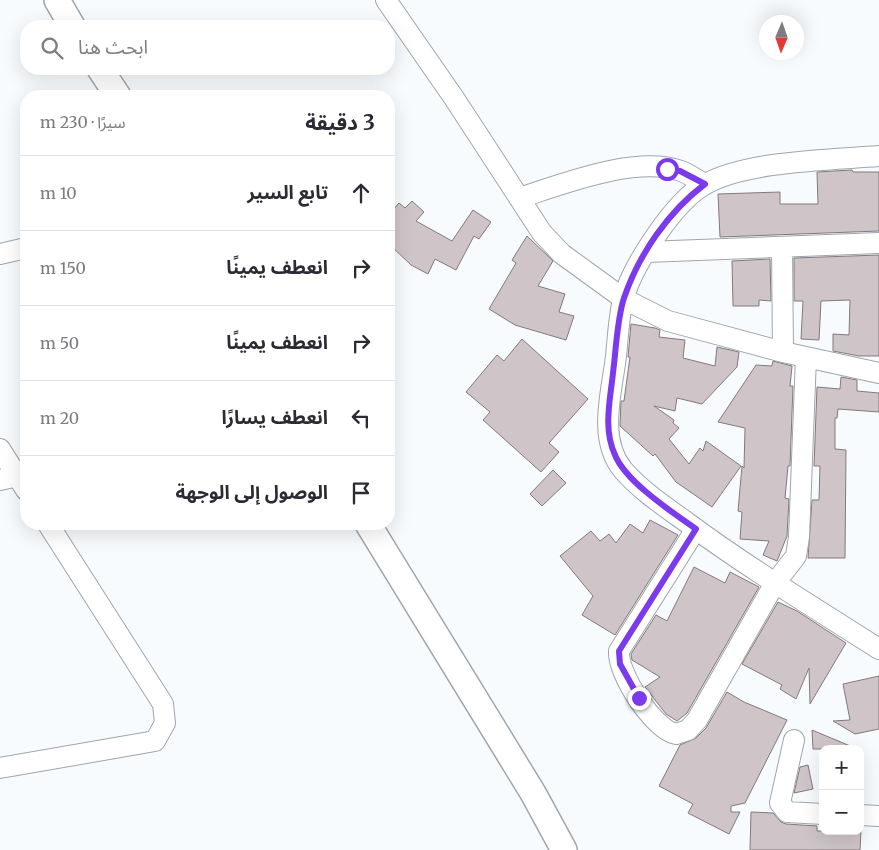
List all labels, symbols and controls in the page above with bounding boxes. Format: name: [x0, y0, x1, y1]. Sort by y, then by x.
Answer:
north arrow: [759, 15, 804, 60]
search box: [20, 20, 395, 75]
icon: search: [38, 34, 66, 62]
text: ابحث هنا: [78, 35, 148, 59]
text: 3 دقيقة: [305, 109, 375, 136]
text: سيرًا · 230 m: [40, 112, 126, 132]
route start: [656, 158, 679, 181]
icon: ahead: [347, 179, 375, 207]
text: تابع السير: [247, 180, 328, 204]
text: 10 m: [40, 183, 77, 203]
icon: right: [347, 254, 375, 282]
text: انعطف يمينًا: [226, 255, 328, 279]
text: 150 m: [40, 258, 86, 278]
icon: right: [347, 329, 375, 357]
text: انعطف يمينًا: [226, 330, 328, 354]
text: 50 m: [40, 333, 79, 353]
icon: left: [347, 404, 375, 432]
text: انعطف يسارًا: [221, 405, 328, 429]
text: 20 m: [40, 408, 79, 428]
icon: arrive: [347, 479, 375, 507]
text: الوصول إلى الوجهة: [176, 480, 328, 504]
route end: [628, 687, 651, 710]
map controls: [819, 745, 864, 835]
button: +: [819, 745, 864, 790]
button: −: [819, 790, 864, 835]

